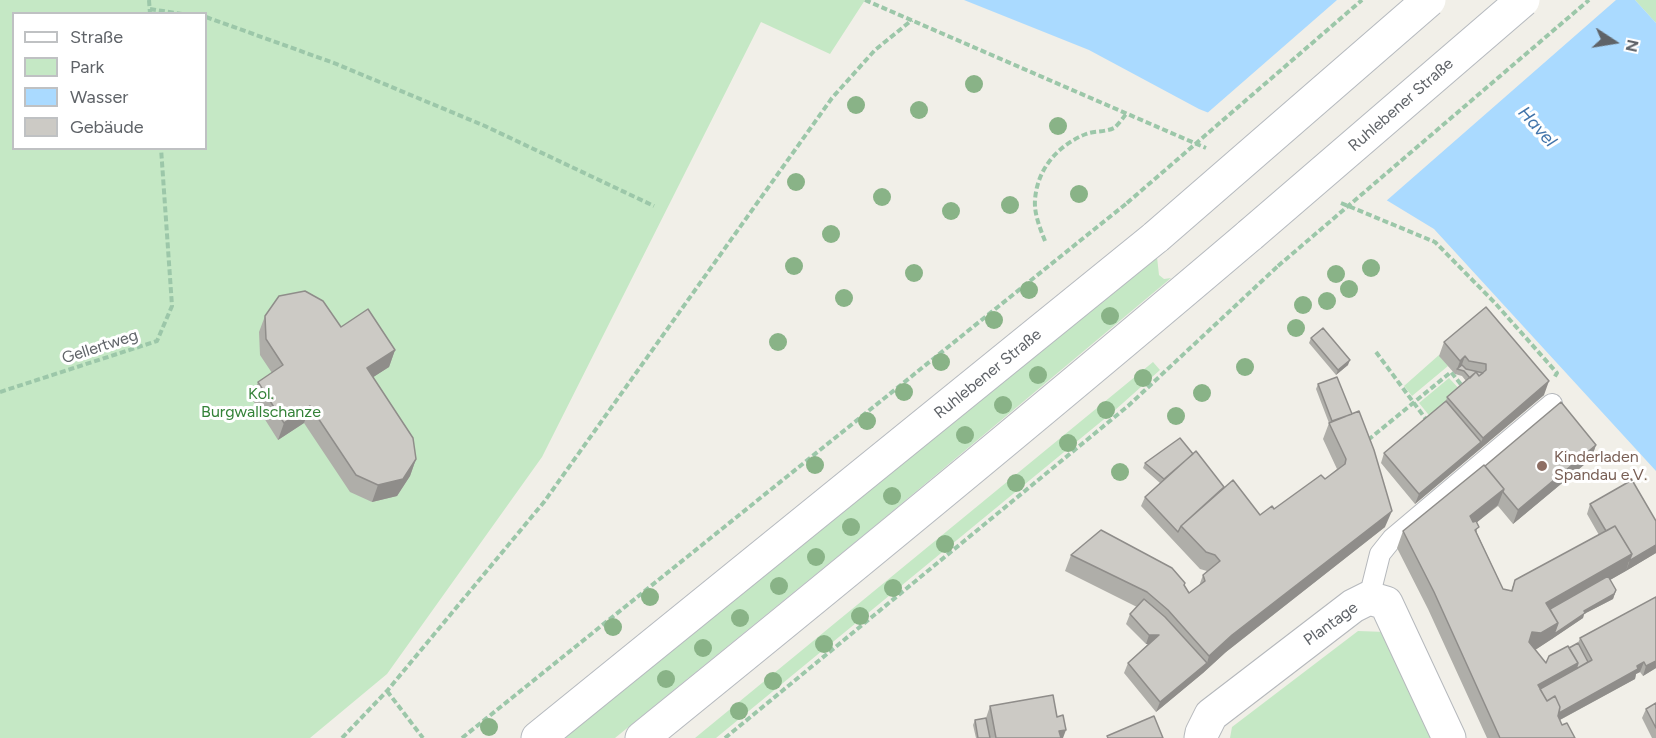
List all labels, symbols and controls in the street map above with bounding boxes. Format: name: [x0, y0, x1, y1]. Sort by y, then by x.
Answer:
legend: [12, 12, 207, 150]
north arrow: [1584, 12, 1644, 72]
text: Straße: [70, 26, 123, 48]
text: N: [1622, 38, 1643, 54]
street label: Ruhlebener Straße: [1345, 54, 1457, 156]
text: Park: [70, 56, 104, 78]
text: Wasser: [70, 86, 128, 108]
water label: Havel: [1513, 102, 1561, 152]
text: Gebäude: [70, 116, 144, 138]
street label: Ruhlebener Straße: [930, 325, 1046, 423]
street label: Gellertweg: [60, 326, 140, 368]
park label: Kol. Burgwallschanze: [201, 384, 321, 422]
place label: Kinderladen Spandau e.V.: [1554, 447, 1647, 485]
marker: Kinderladen Spandau e.V.: [1535, 459, 1549, 473]
street label: Plantage: [1300, 598, 1362, 650]

